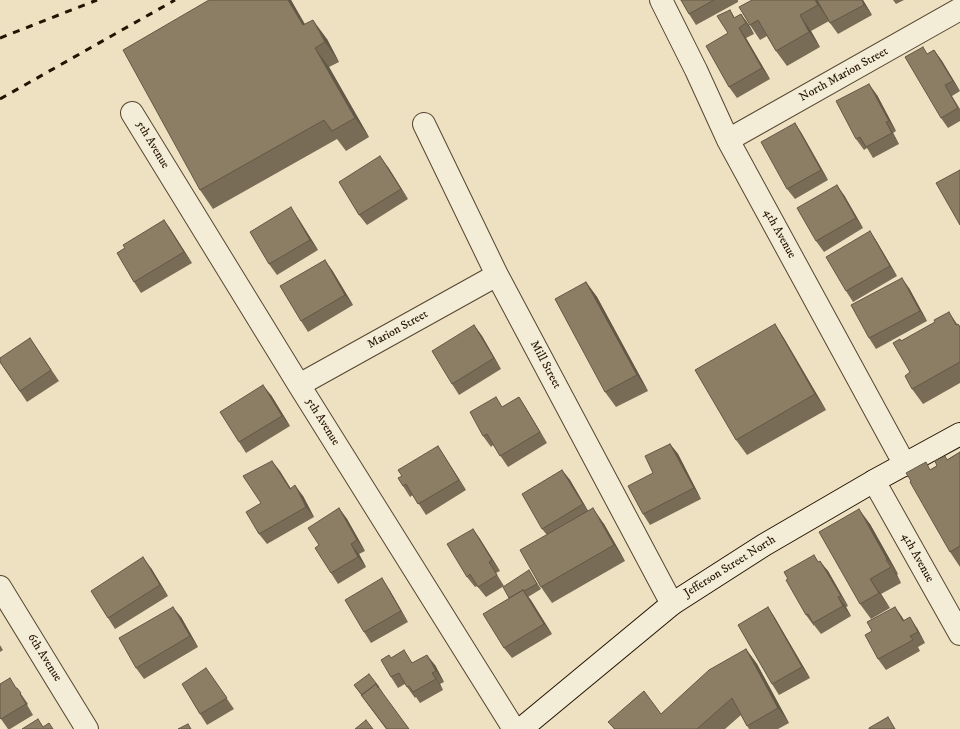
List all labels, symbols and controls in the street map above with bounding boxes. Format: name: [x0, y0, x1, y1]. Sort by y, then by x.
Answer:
street label: North Marion Street: [797, 45, 891, 105]
street label: 5th Avenue: [132, 118, 172, 172]
street label: 4th Avenue: [760, 207, 798, 261]
street label: Marion Street: [365, 308, 431, 352]
street label: Mill Street: [526, 339, 564, 391]
street label: 5th Avenue: [302, 396, 342, 448]
street label: 4th Avenue: [898, 531, 936, 585]
street label: Jefferson Street North: [682, 533, 778, 601]
street label: 6th Avenue: [24, 631, 64, 685]

